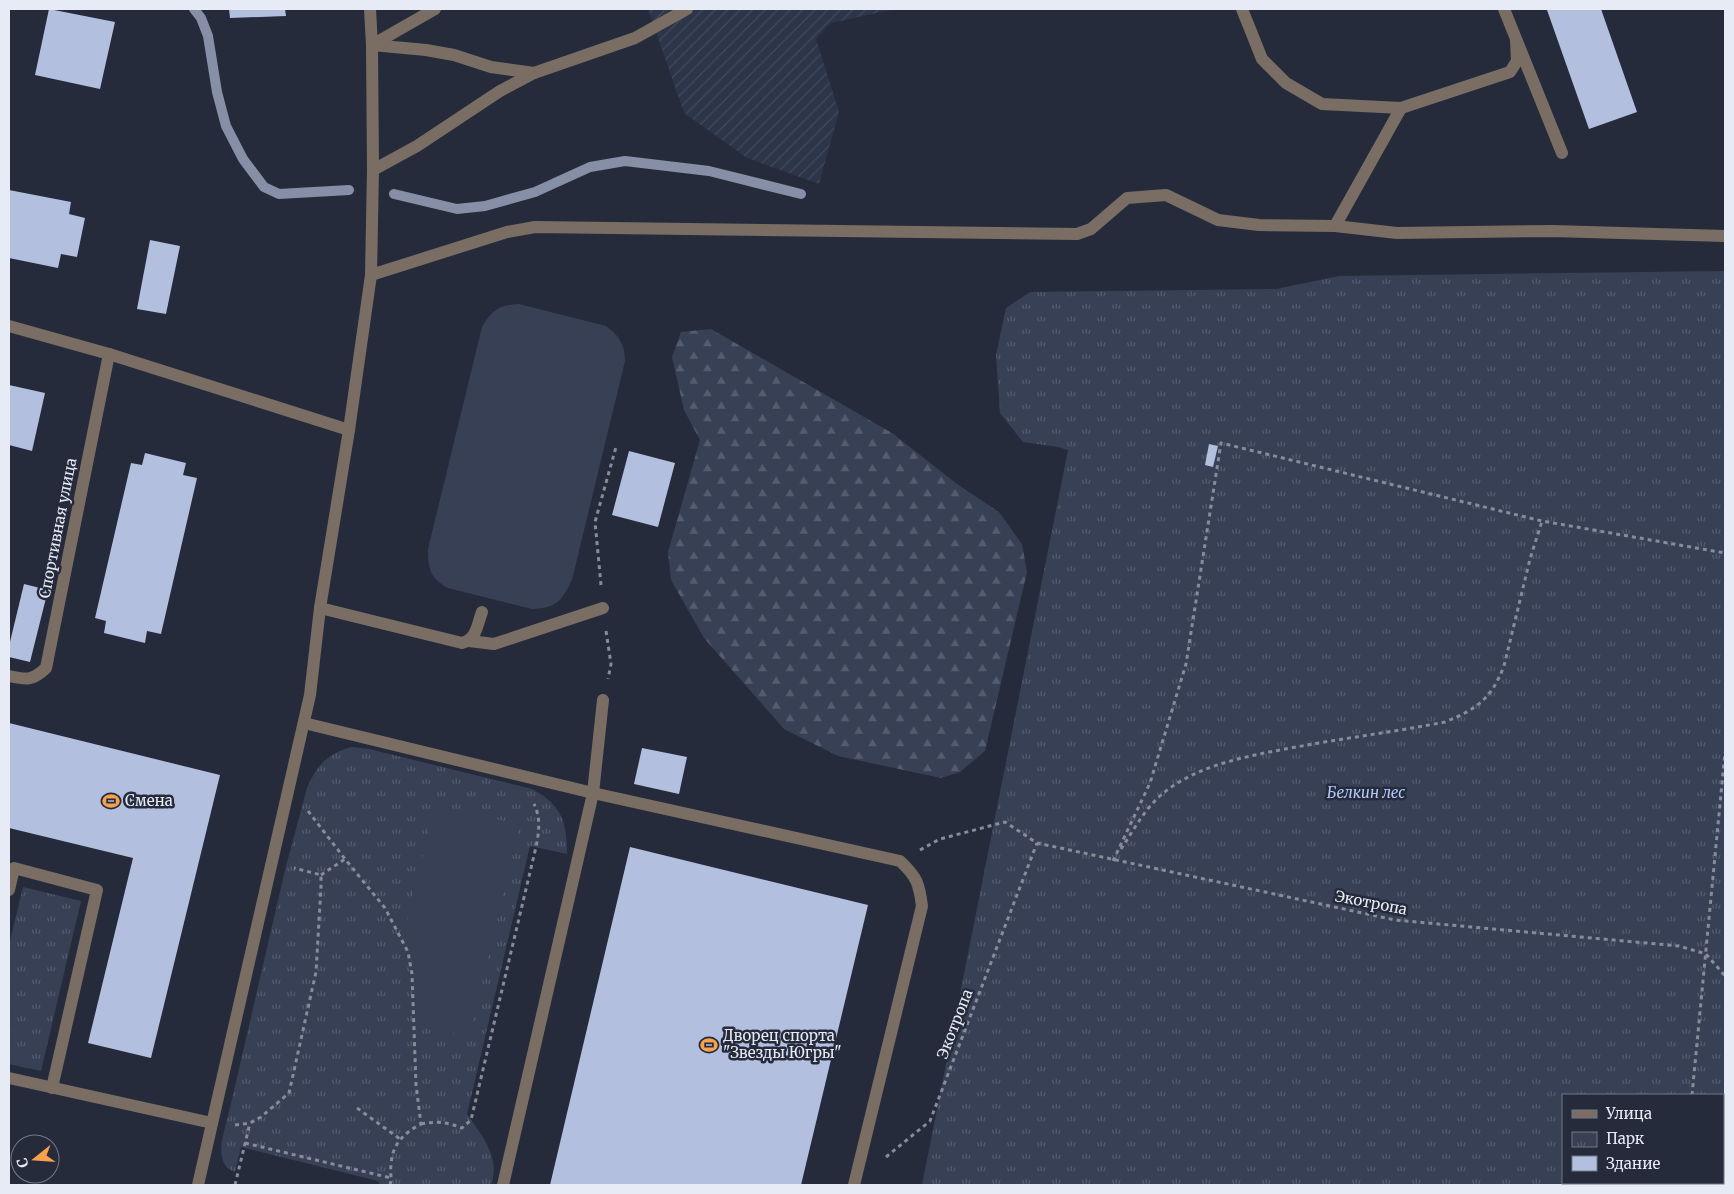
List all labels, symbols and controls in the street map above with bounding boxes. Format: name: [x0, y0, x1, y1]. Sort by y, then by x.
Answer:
street label: Спортивная улица: [35, 456, 80, 600]
park label: Белкин лес: [1327, 783, 1405, 802]
sports icon: Смена: [101, 791, 121, 811]
place label: Смена: [125, 791, 173, 810]
street label: Экотропа: [1333, 886, 1409, 919]
street label: Экотропа: [933, 986, 977, 1061]
place label: Дворец спорта "Звезды Югры": [723, 1026, 842, 1062]
sports icon: Дворец спорта "Звезды Югры": [699, 1035, 719, 1055]
legend: [1562, 1094, 1724, 1184]
text: Улица: [1605, 1104, 1652, 1123]
text: Парк: [1606, 1129, 1645, 1148]
north arrow: [10, 1134, 60, 1184]
text: Здание: [1606, 1154, 1660, 1173]
text: С: [13, 1156, 33, 1170]

